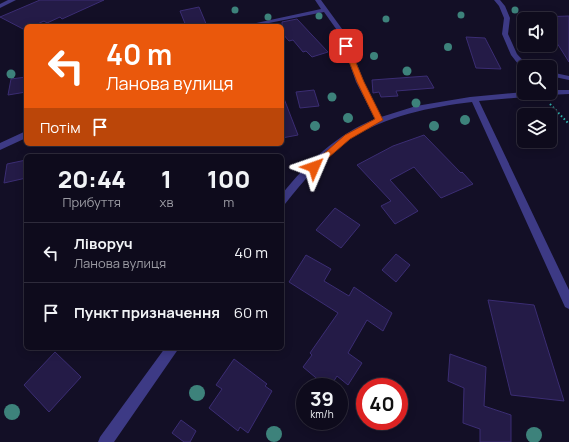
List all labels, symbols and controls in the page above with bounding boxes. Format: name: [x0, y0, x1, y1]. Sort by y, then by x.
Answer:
map controls: [517, 12, 557, 148]
button: sound: [517, 12, 557, 52]
pin: [329, 29, 363, 63]
text: 40 m: [106, 35, 172, 73]
icon: arrive: [335, 35, 357, 57]
icon: left: [40, 40, 92, 92]
button: search: [517, 60, 557, 100]
text: Ланова вулиця: [106, 71, 234, 95]
button: layers: [517, 108, 557, 148]
icon: arrive: [89, 116, 111, 138]
text: Потім: [40, 117, 81, 138]
position arrow: [293, 146, 335, 188]
text: 20:44: [58, 162, 126, 195]
text: 1: [161, 162, 172, 195]
text: 100: [207, 162, 250, 195]
text: Прибуття: [63, 193, 121, 211]
text: хв: [160, 193, 173, 211]
text: m: [223, 193, 234, 211]
text: Ліворуч: [74, 233, 133, 254]
icon: left: [40, 242, 62, 264]
text: 40 m: [234, 242, 268, 263]
text: Ланова вулиця: [74, 254, 166, 272]
icon: arrive: [40, 302, 62, 324]
text: Пункт призначення: [74, 302, 220, 323]
text: 60 m: [234, 302, 268, 323]
speed limit sign: 40: [356, 378, 408, 430]
text: 39: [310, 385, 334, 412]
text: km/h: [310, 407, 334, 421]

